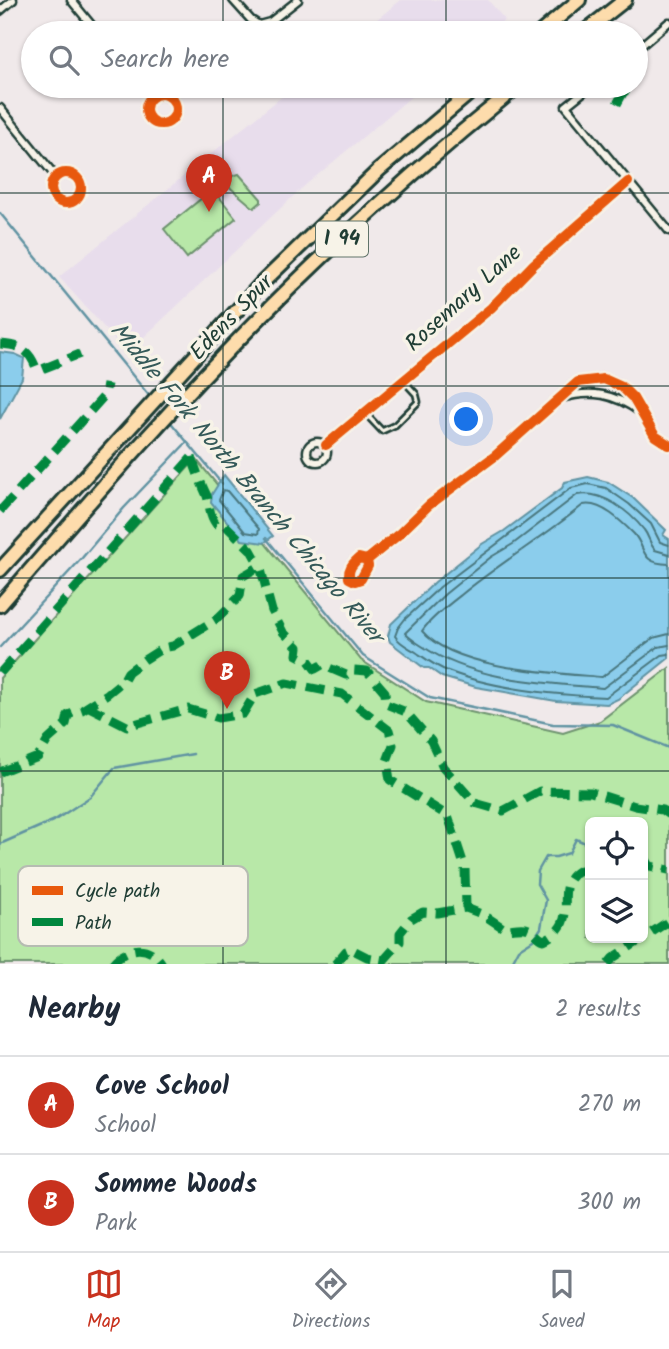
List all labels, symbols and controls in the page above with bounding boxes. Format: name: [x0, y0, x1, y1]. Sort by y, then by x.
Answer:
search box: [21, 21, 648, 98]
text: Search here: [101, 39, 229, 81]
icon: search: [45, 41, 83, 79]
pin: A: [186, 154, 232, 212]
road number: I 94: [316, 222, 368, 256]
street label: Rosemary Lane: [397, 237, 531, 361]
street label: Edens Spur: [181, 265, 284, 370]
water label: Middle Fork North Branch Chicago River: [99, 313, 396, 656]
your location: [449, 402, 483, 436]
pin: B: [204, 651, 250, 709]
map controls: [585, 817, 648, 943]
button: locate: [585, 817, 648, 880]
legend: [18, 866, 248, 946]
text: Cycle path: [75, 877, 160, 907]
button: layers: [585, 880, 648, 943]
text: Path: [75, 909, 112, 939]
text: Nearby: [28, 986, 120, 1034]
text: 2 results: [555, 992, 641, 1028]
text: Cove School: [95, 1066, 229, 1108]
text: A: [44, 1087, 58, 1123]
text: 270 m: [578, 1087, 641, 1123]
text: School: [95, 1108, 156, 1144]
text: Somme Woods: [95, 1164, 257, 1206]
text: B: [44, 1185, 58, 1221]
text: 300 m: [577, 1185, 641, 1221]
text: Park: [95, 1206, 137, 1242]
tab: Map: [85, 1265, 123, 1337]
tab: Directions: [292, 1265, 370, 1337]
tab: Saved: [539, 1265, 584, 1337]

